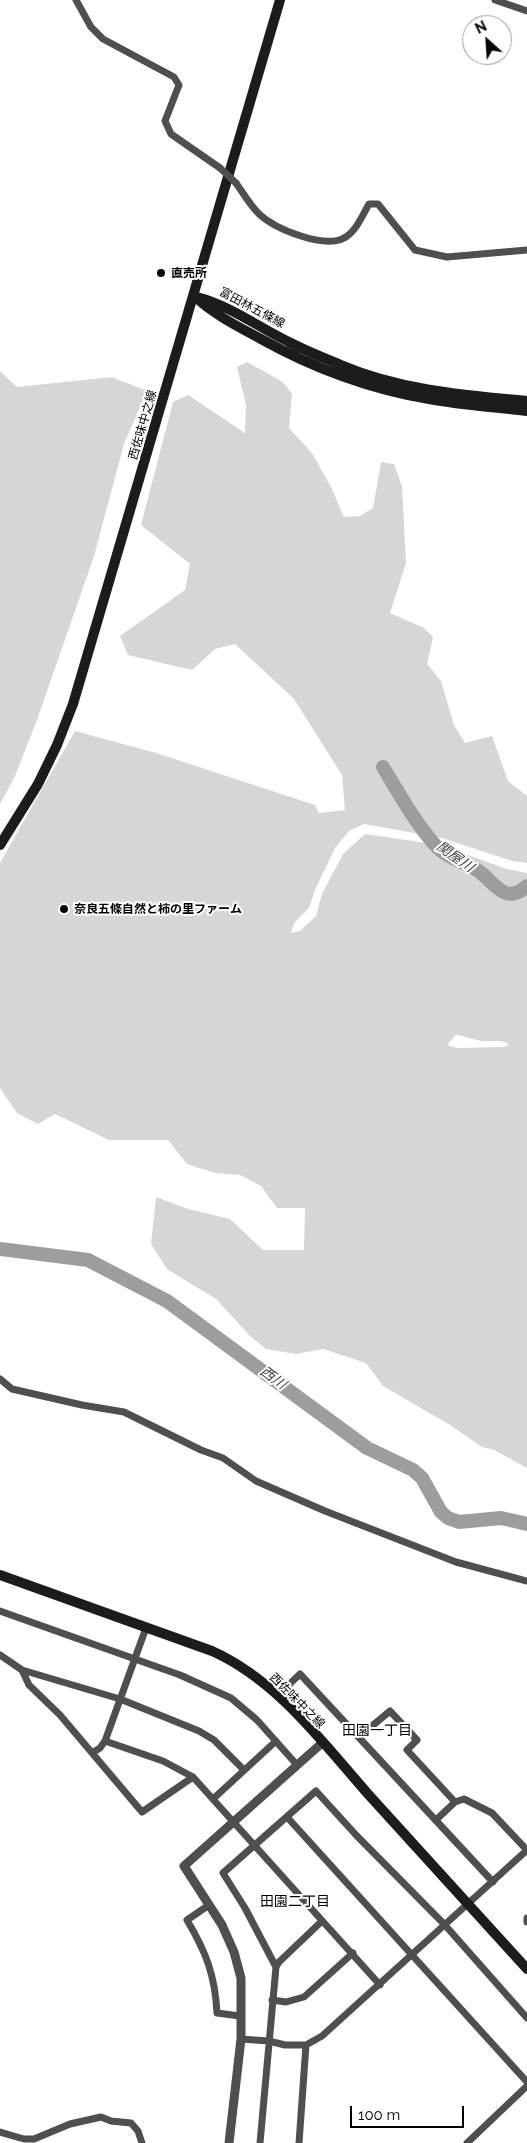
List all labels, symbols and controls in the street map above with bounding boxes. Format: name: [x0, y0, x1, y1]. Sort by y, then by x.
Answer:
north arrow: [462, 15, 512, 65]
text: N: [473, 18, 489, 37]
place label: 直売所: [171, 266, 207, 280]
marker: 直売所: [155, 267, 167, 279]
street label: 富田林五條線: [217, 285, 287, 331]
street label: 西佐味中之線: [126, 388, 160, 462]
water label: 関屋川: [433, 838, 477, 876]
place label: 奈良五條自然と柿の里ファーム: [74, 902, 242, 916]
marker: 奈良五條自然と柿の里ファーム: [58, 903, 70, 915]
water label: 西川: [257, 1363, 289, 1393]
street label: 西佐味中之線: [266, 1670, 328, 1732]
district label: 田園一丁目: [342, 1723, 412, 1739]
district label: 田園二丁目: [260, 1894, 330, 1910]
scale bar: [352, 2096, 466, 2128]
text: 100 m: [358, 2106, 400, 2124]

